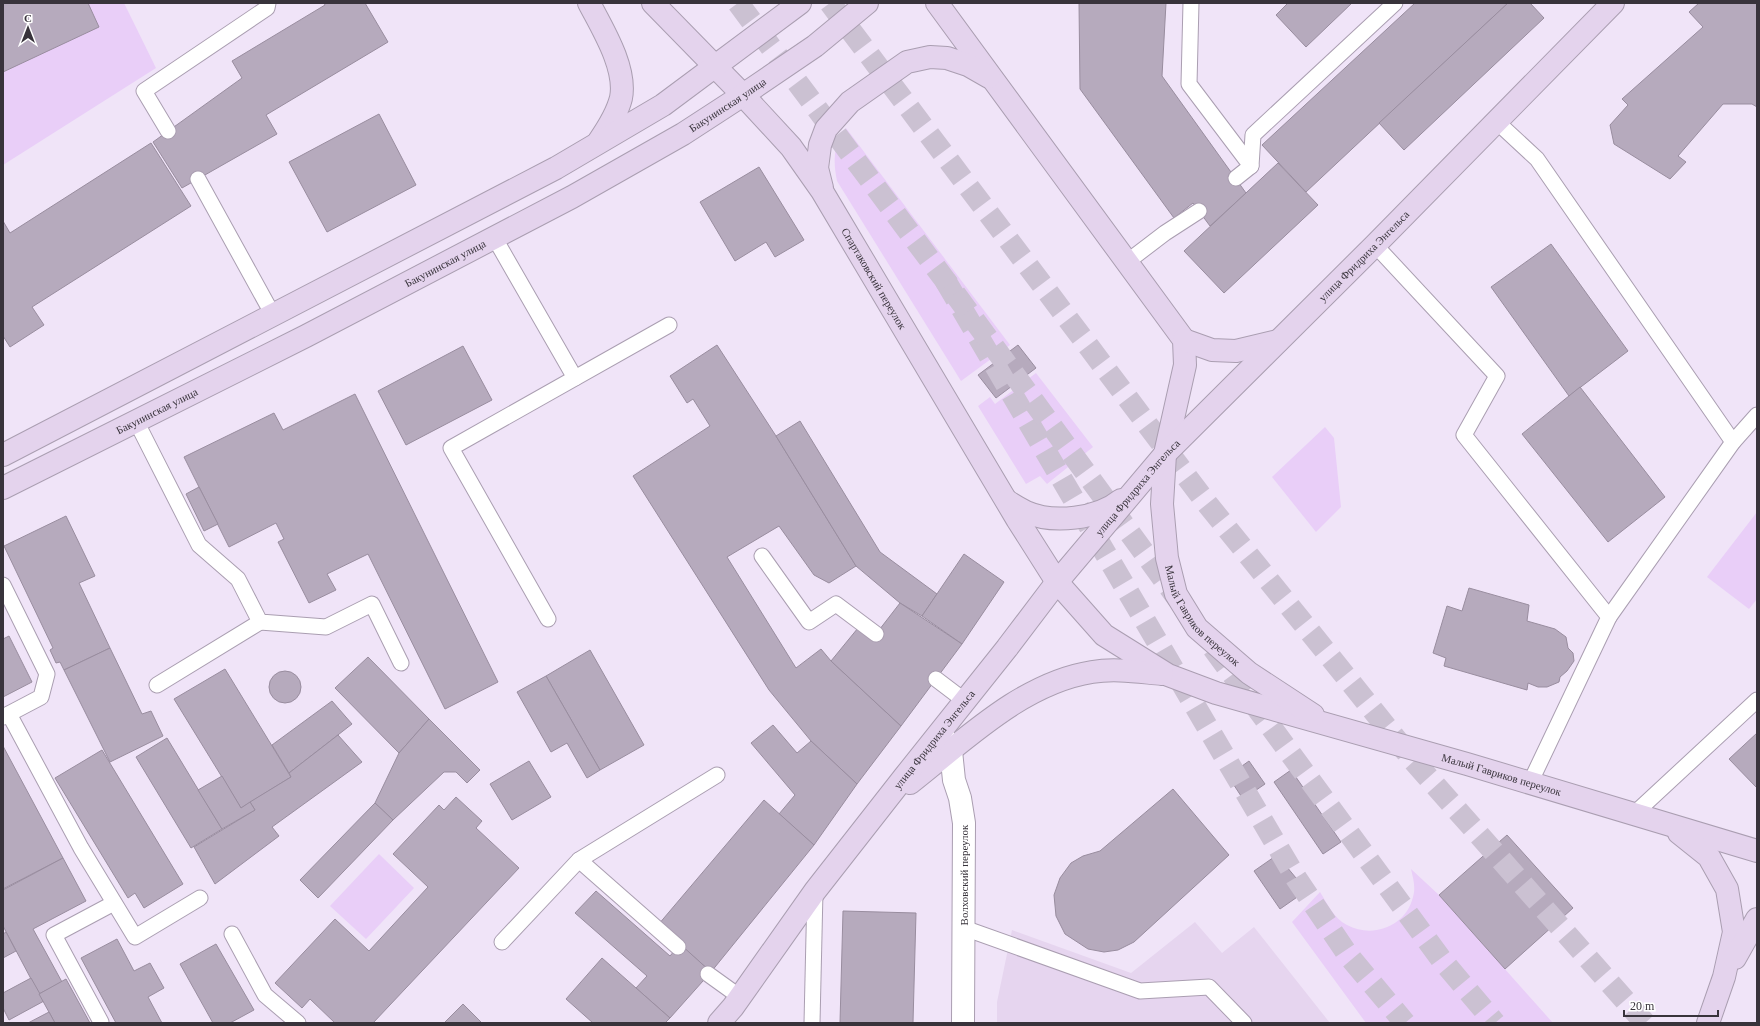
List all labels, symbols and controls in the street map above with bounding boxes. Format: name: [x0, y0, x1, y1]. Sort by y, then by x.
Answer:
north arrow: [8, 8, 48, 48]
text: С: [24, 12, 32, 24]
street label: Бакунинская улица: [687, 75, 768, 134]
street label: улица Фридриха Энгельса: [1316, 208, 1412, 304]
street label: Спартаковский переулок: [839, 226, 909, 332]
street label: Бакунинская улица: [403, 237, 488, 289]
street label: Бакунинская улица: [114, 385, 200, 436]
street label: улица Фридриха Энгельса: [1093, 437, 1182, 538]
street label: Малый Гавриков переулок: [1163, 564, 1243, 669]
street label: улица Фридриха Энгельса: [891, 688, 977, 791]
street label: Малый Гавриков переулок: [1440, 751, 1563, 798]
street label: Волховский переулок: [958, 824, 970, 925]
scale bar: [1624, 992, 1718, 1018]
text: 20 m: [1630, 999, 1655, 1013]

